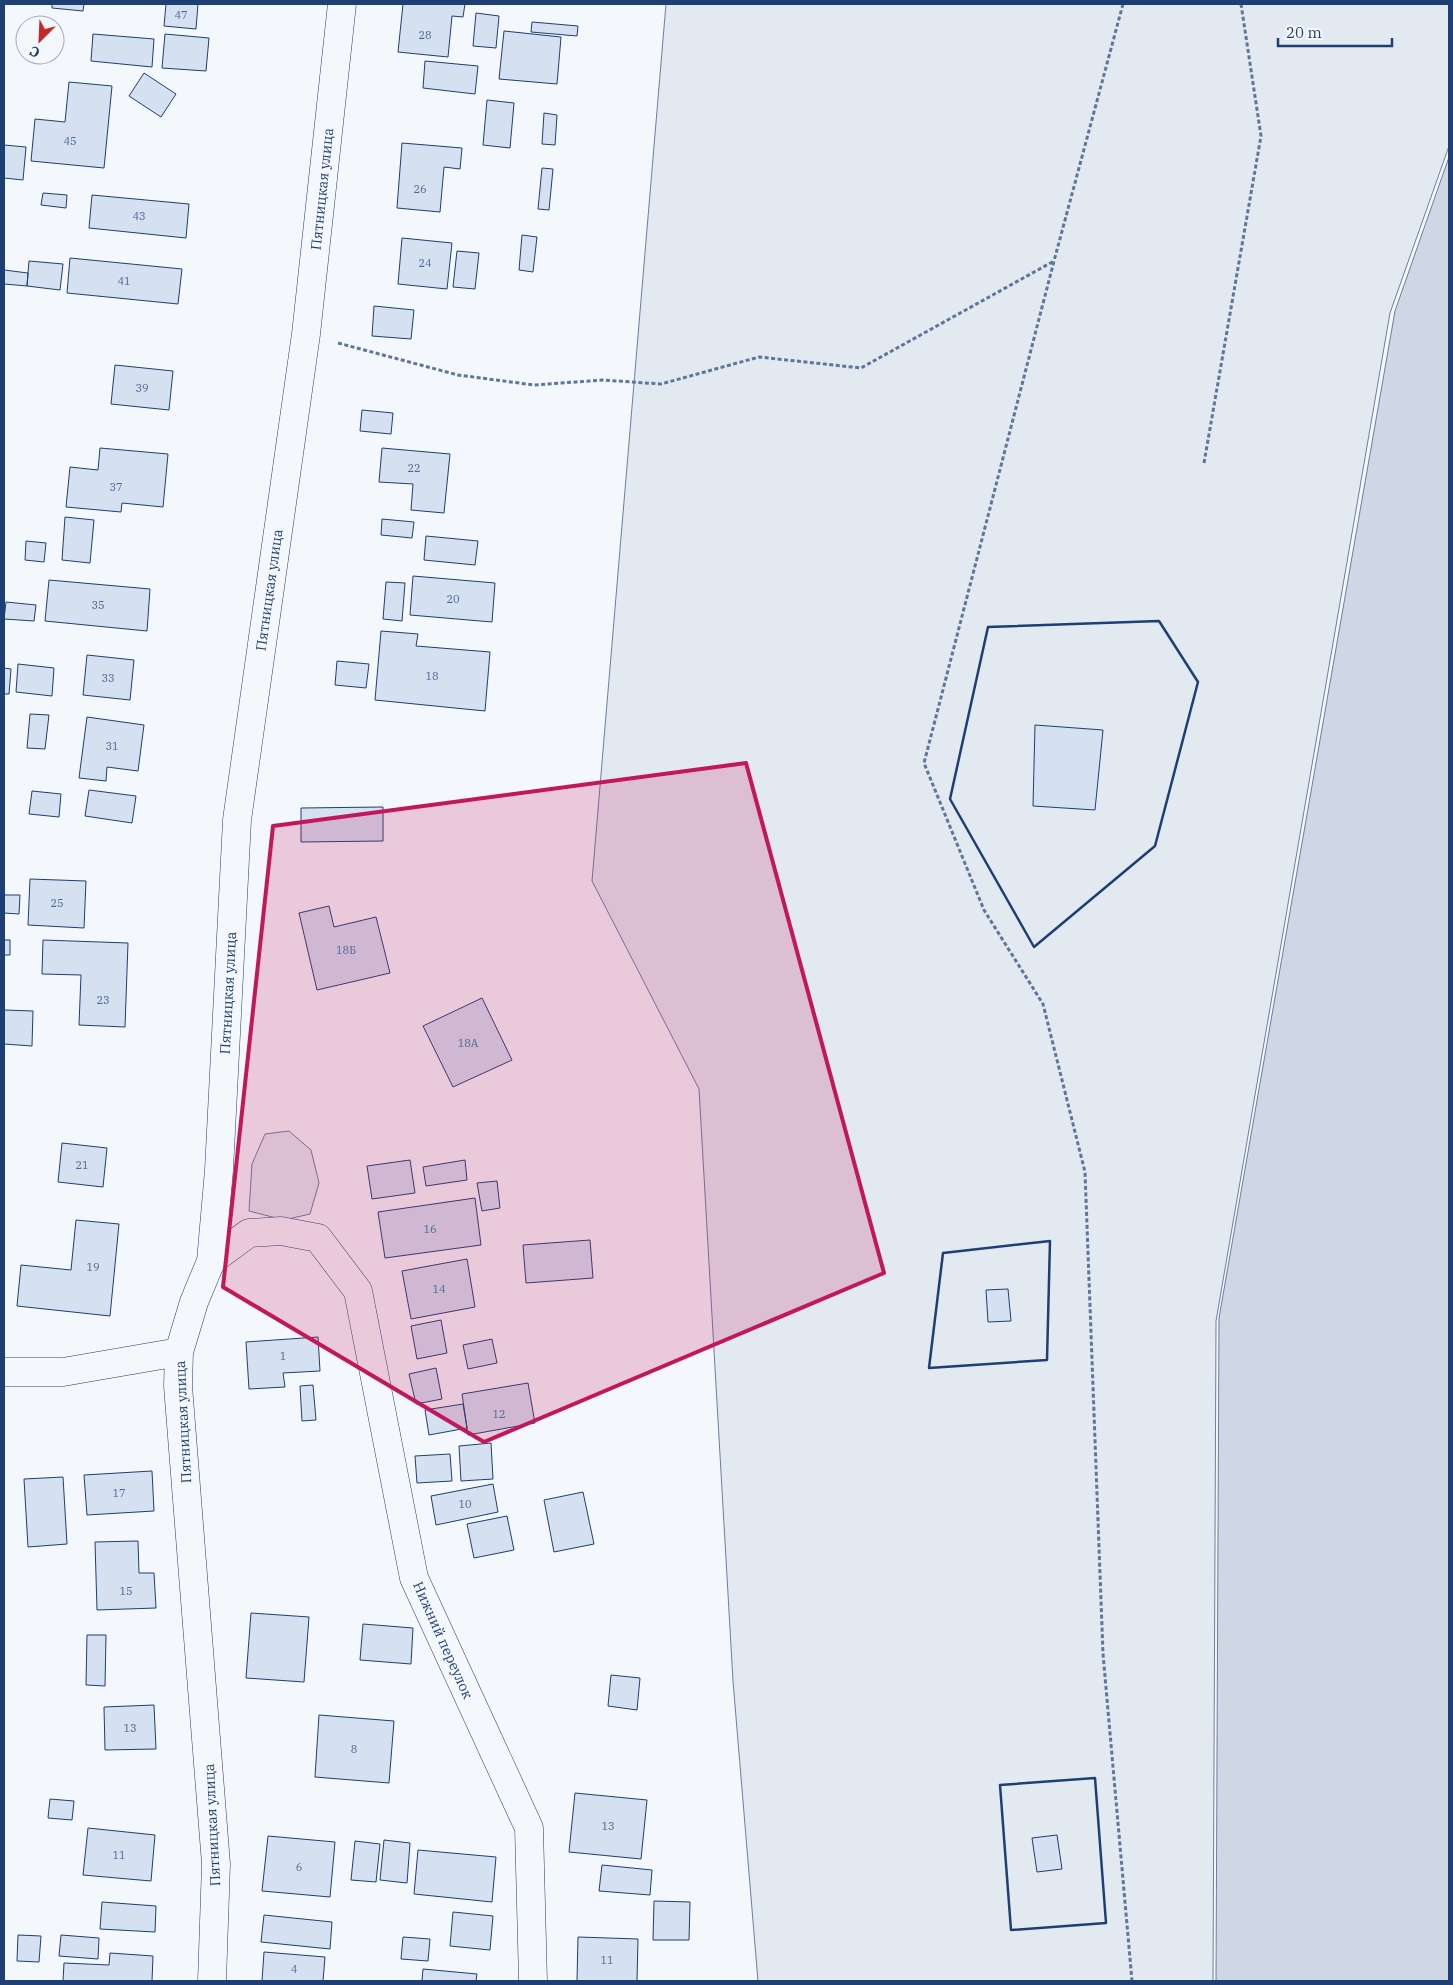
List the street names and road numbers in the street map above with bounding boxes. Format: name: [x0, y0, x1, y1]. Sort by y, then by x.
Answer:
street label: Пятницкая улица: [307, 127, 337, 251]
street label: Пятницкая улица: [252, 528, 287, 652]
street label: Пятницкая улица: [216, 931, 240, 1055]
street label: Пятницкая улица: [171, 1360, 195, 1484]
street label: Нижний переулок: [409, 1578, 477, 1702]
street label: Пятницкая улица: [200, 1763, 224, 1887]

